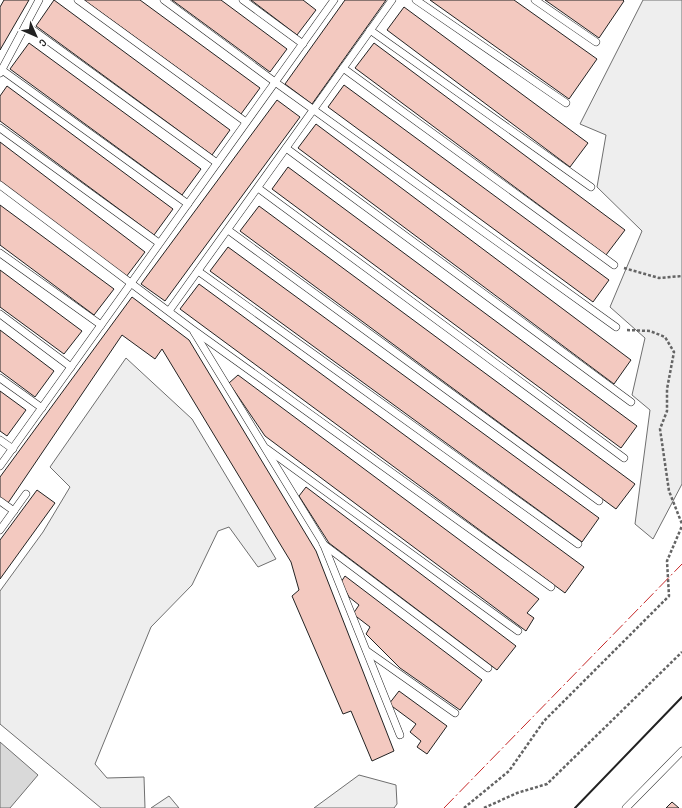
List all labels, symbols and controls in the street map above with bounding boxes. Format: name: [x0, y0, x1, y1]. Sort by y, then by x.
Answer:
north arrow: [16, 16, 56, 56]
text: С: [36, 36, 49, 50]

